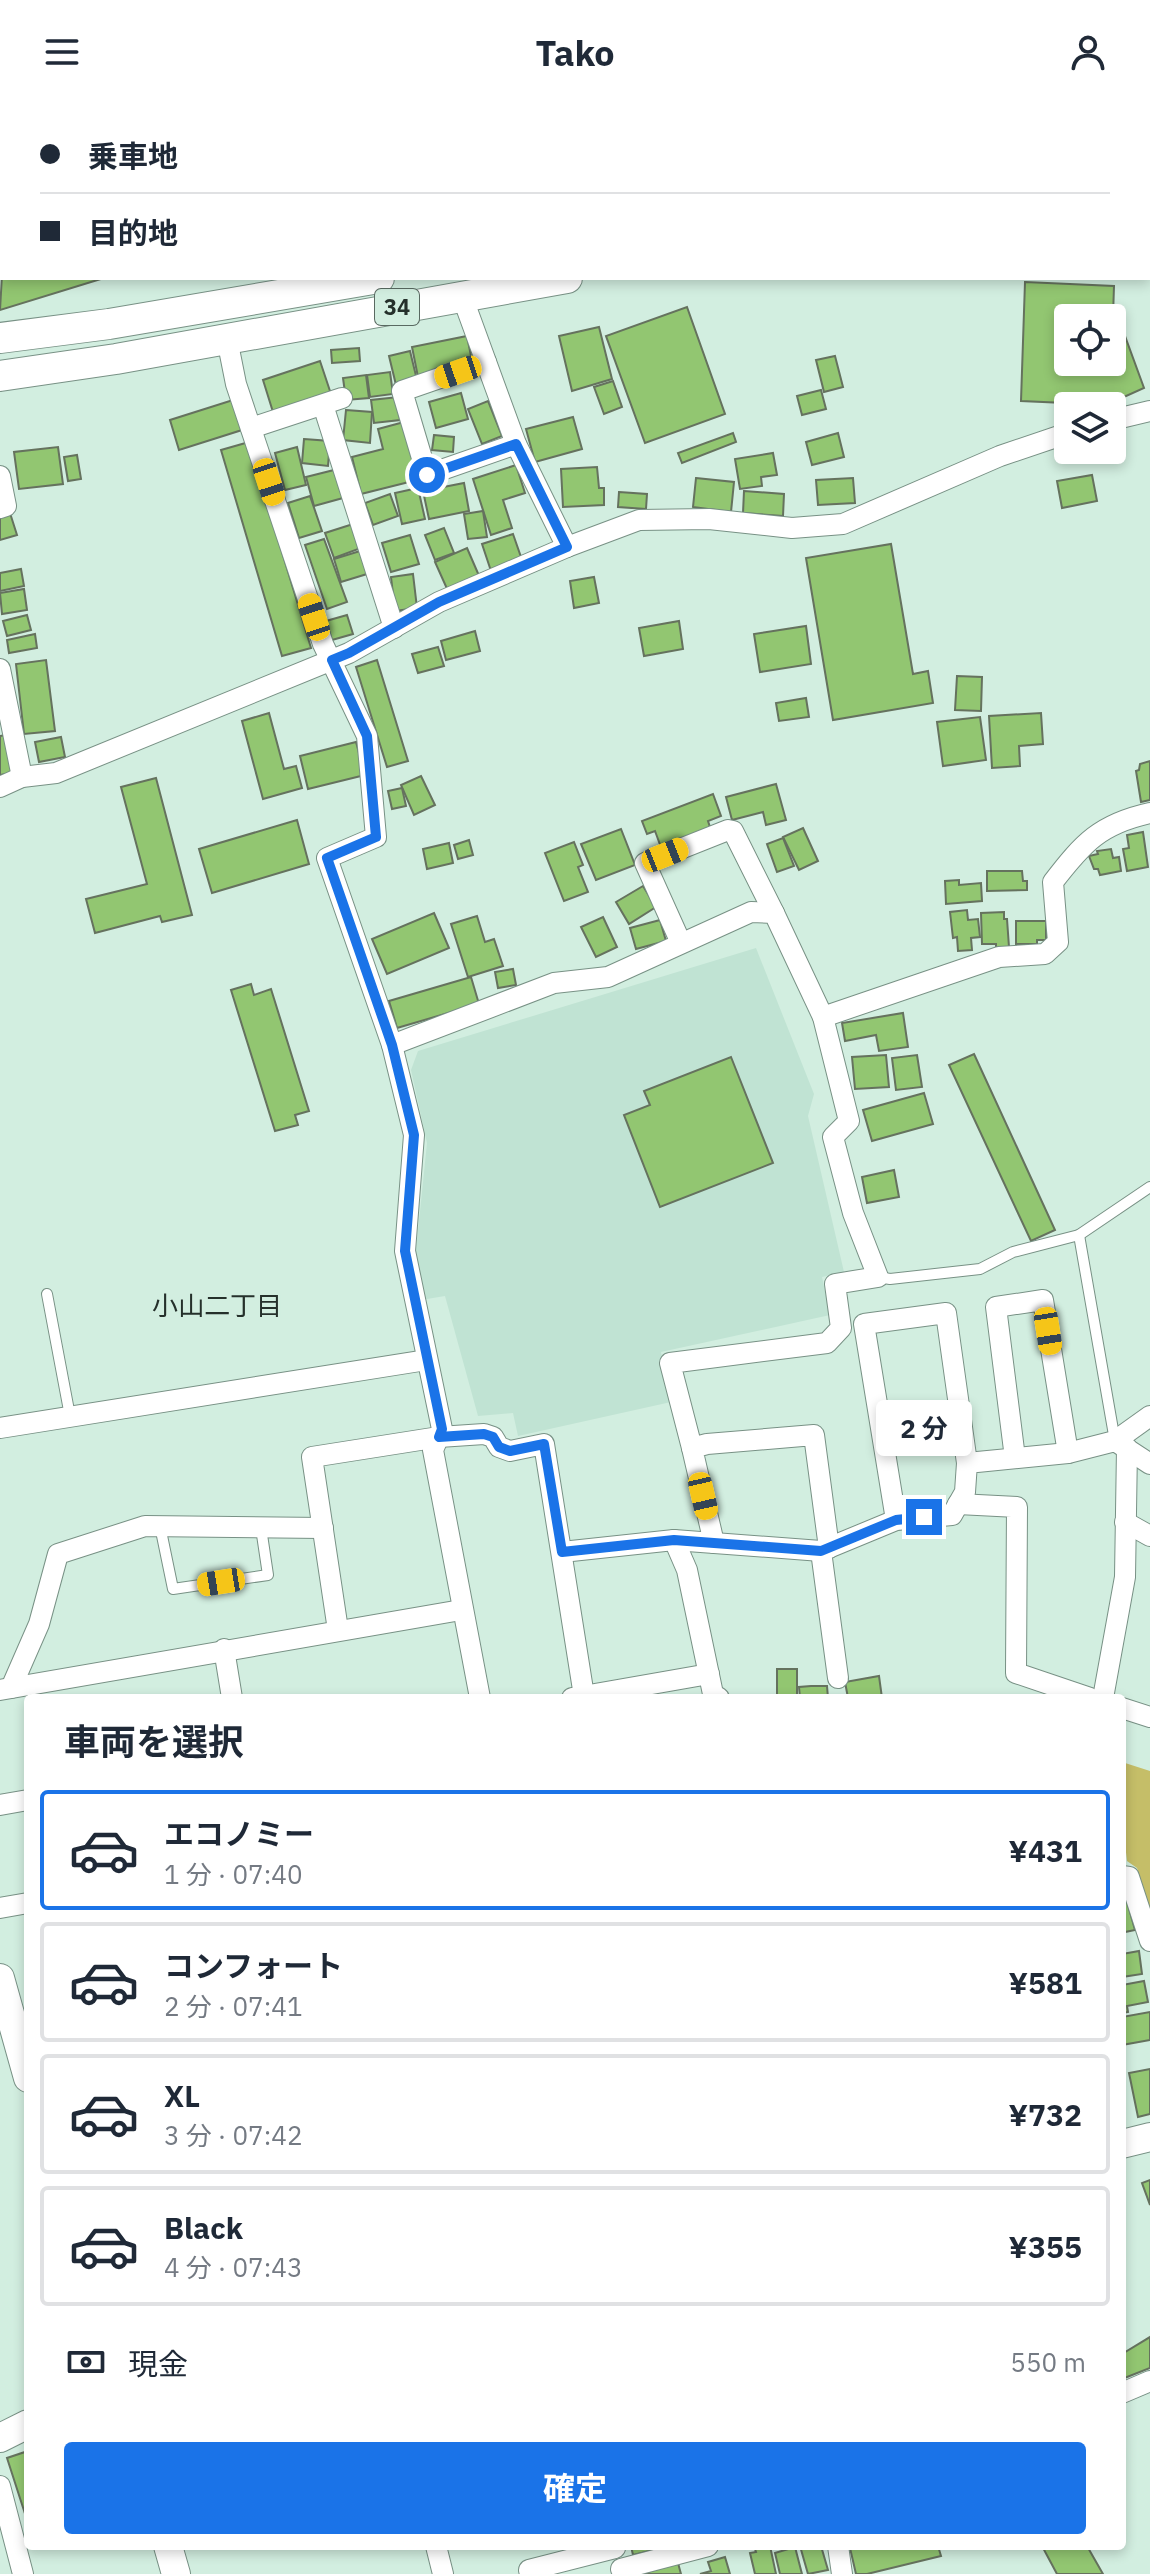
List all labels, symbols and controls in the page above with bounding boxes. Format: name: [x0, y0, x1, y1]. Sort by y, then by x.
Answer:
text: Tako: [535, 29, 615, 76]
icon: menu: [40, 30, 84, 74]
icon: person: [1066, 30, 1110, 74]
text: 乗車地: [88, 136, 178, 175]
text: 目的地: [88, 213, 178, 252]
road number: 34: [375, 289, 419, 325]
map controls: [1054, 304, 1126, 464]
button: locate: [1054, 304, 1126, 376]
car: [431, 353, 485, 391]
button: layers: [1054, 392, 1126, 464]
car: [250, 455, 288, 509]
route start: [409, 457, 445, 493]
car: [295, 590, 333, 644]
car: [638, 835, 692, 875]
district label: 小山二丁目: [152, 1288, 282, 1322]
car: [1032, 1305, 1064, 1357]
callout: 2 分: [876, 1401, 972, 1457]
text: 2 分: [900, 1411, 948, 1445]
car: [686, 1470, 720, 1522]
route end: [906, 1499, 942, 1535]
car: [195, 1566, 247, 1598]
text: 車両を選択: [64, 1718, 244, 1765]
icon: car: [68, 1814, 140, 1886]
text: エコノミー: [164, 1814, 314, 1853]
text: ¥431: [1009, 1831, 1082, 1870]
text: 1 分 · 07:40: [164, 1857, 302, 1891]
icon: car: [68, 1946, 140, 2018]
text: コンフォート: [164, 1946, 343, 1985]
text: ¥581: [1009, 1963, 1082, 2002]
text: 2 分 · 07:41: [164, 1989, 302, 2023]
text: XL: [164, 2076, 200, 2115]
icon: car: [68, 2078, 140, 2150]
text: ¥732: [1009, 2095, 1082, 2134]
text: 3 分 · 07:42: [164, 2118, 302, 2152]
text: Black: [164, 2208, 243, 2247]
icon: car: [68, 2210, 140, 2282]
text: ¥355: [1009, 2227, 1082, 2266]
text: 4 分 · 07:43: [164, 2250, 302, 2284]
icon: cash: [64, 2340, 108, 2384]
text: 現金: [128, 2344, 188, 2383]
text: 550 m: [1010, 2345, 1086, 2379]
button: 確定: [64, 2442, 1086, 2534]

